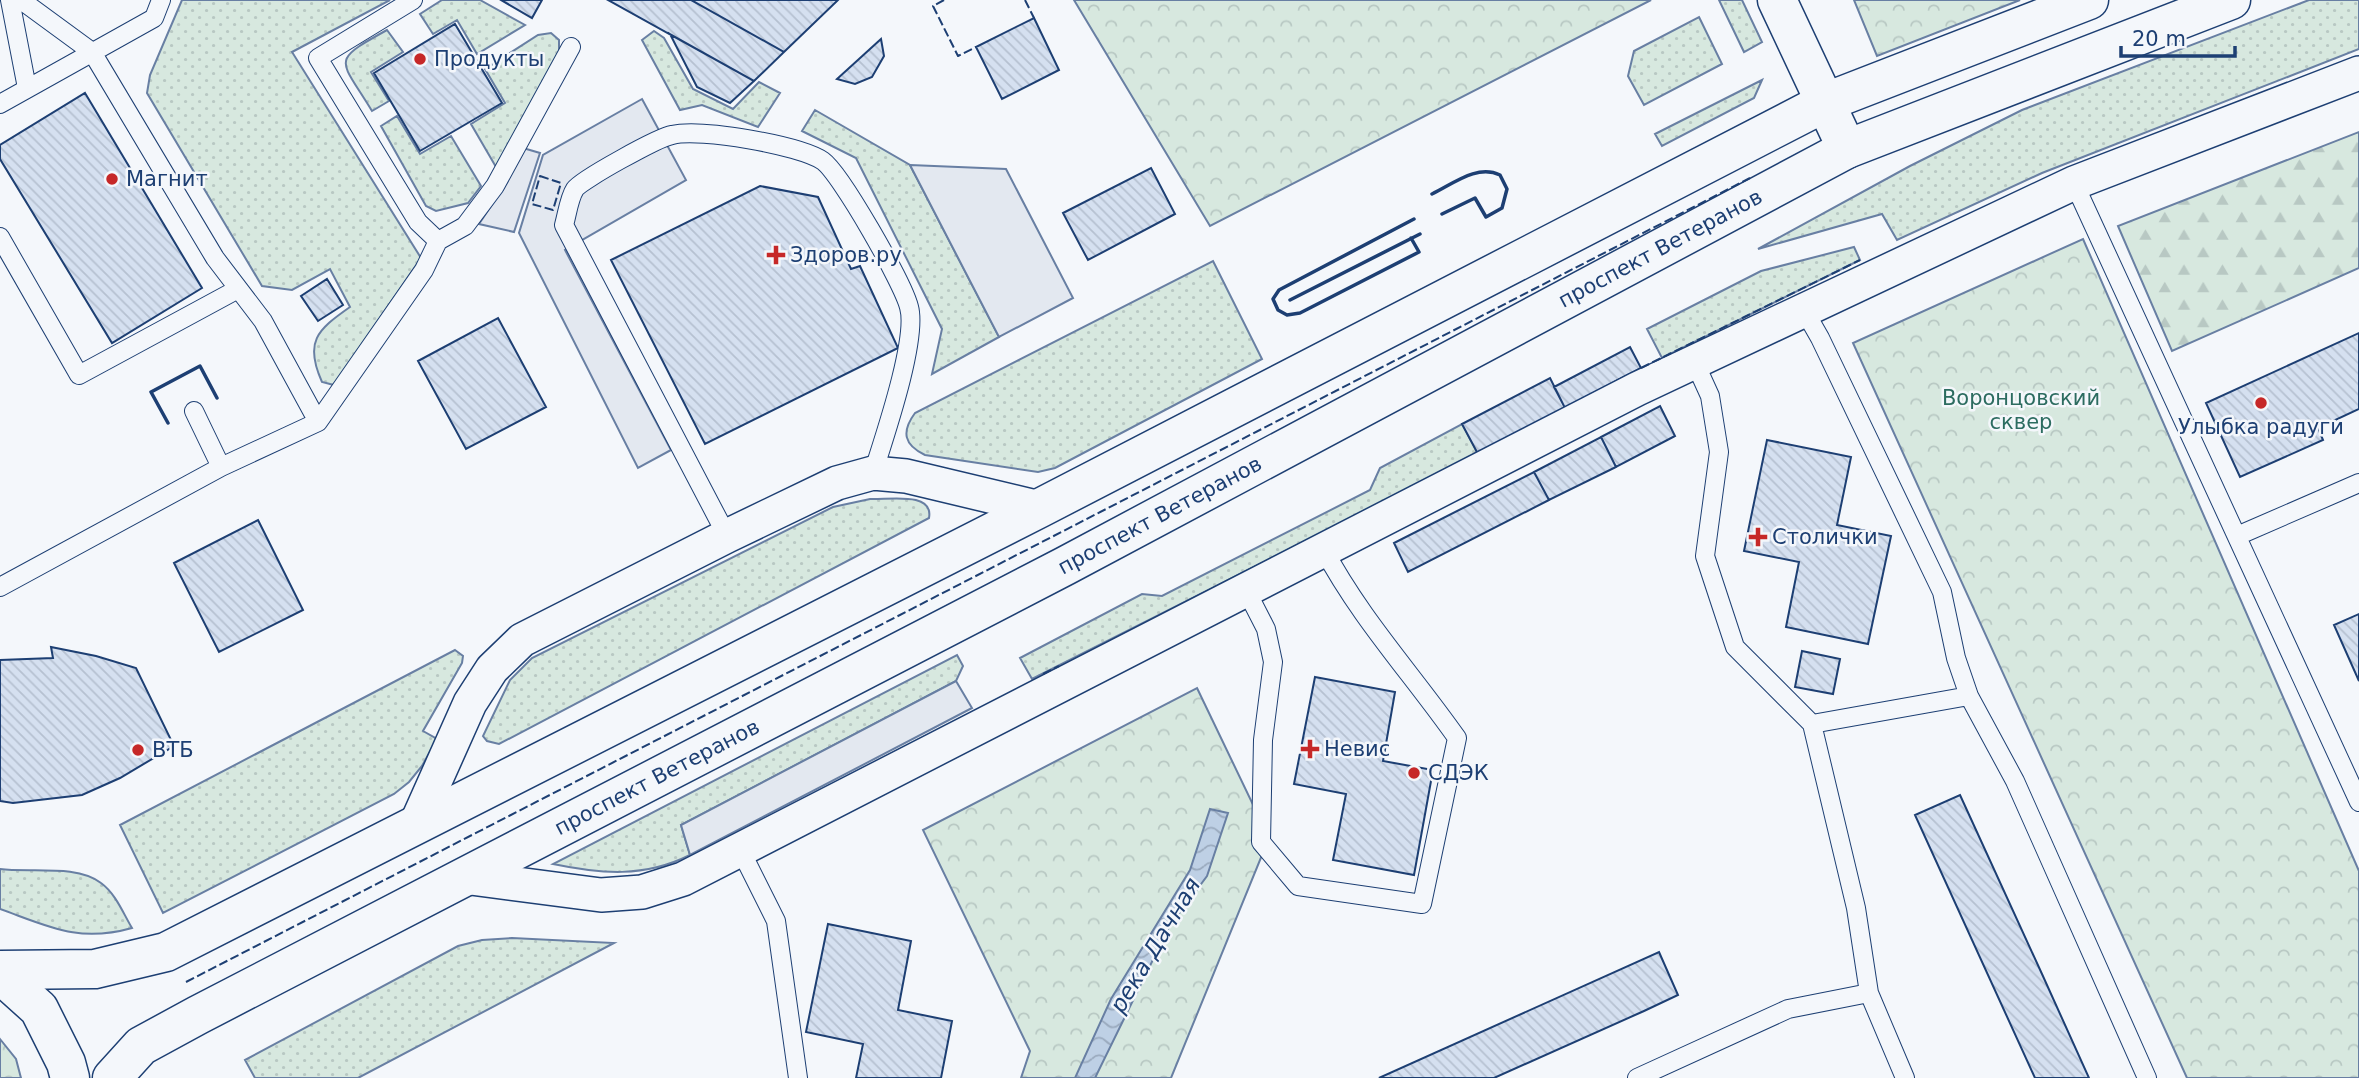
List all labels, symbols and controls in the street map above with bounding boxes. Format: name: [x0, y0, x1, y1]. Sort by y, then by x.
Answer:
scale bar: [2121, 14, 2235, 58]
text: 20 m: [2132, 27, 2186, 51]
place label: Продукты: [434, 47, 544, 71]
marker: Продукты: [412, 51, 428, 67]
place label: Магнит: [126, 167, 208, 191]
marker: Магнит: [104, 171, 120, 187]
street label: проспект Ветеранов: [1554, 184, 1766, 313]
place label: Здоров.ру: [790, 243, 902, 267]
marker: Здоров.ру: [768, 247, 784, 263]
park label: Воронцовский сквер: [1942, 386, 2100, 434]
marker: Улыбка радуги: [2253, 395, 2269, 411]
place label: Улыбка радуги: [2178, 415, 2344, 439]
street label: проспект Ветеранов: [1054, 451, 1266, 579]
place label: Столички: [1772, 525, 1878, 549]
marker: Столички: [1750, 529, 1766, 545]
street label: проспект Ветеранов: [551, 714, 764, 840]
place label: Невис: [1324, 737, 1390, 761]
place label: ВТБ: [152, 738, 194, 762]
marker: Невис: [1302, 741, 1318, 757]
marker: ВТБ: [130, 742, 146, 758]
place label: СДЭК: [1428, 761, 1489, 785]
marker: СДЭК: [1406, 765, 1422, 781]
water label: река Дачная: [1104, 873, 1206, 1018]

